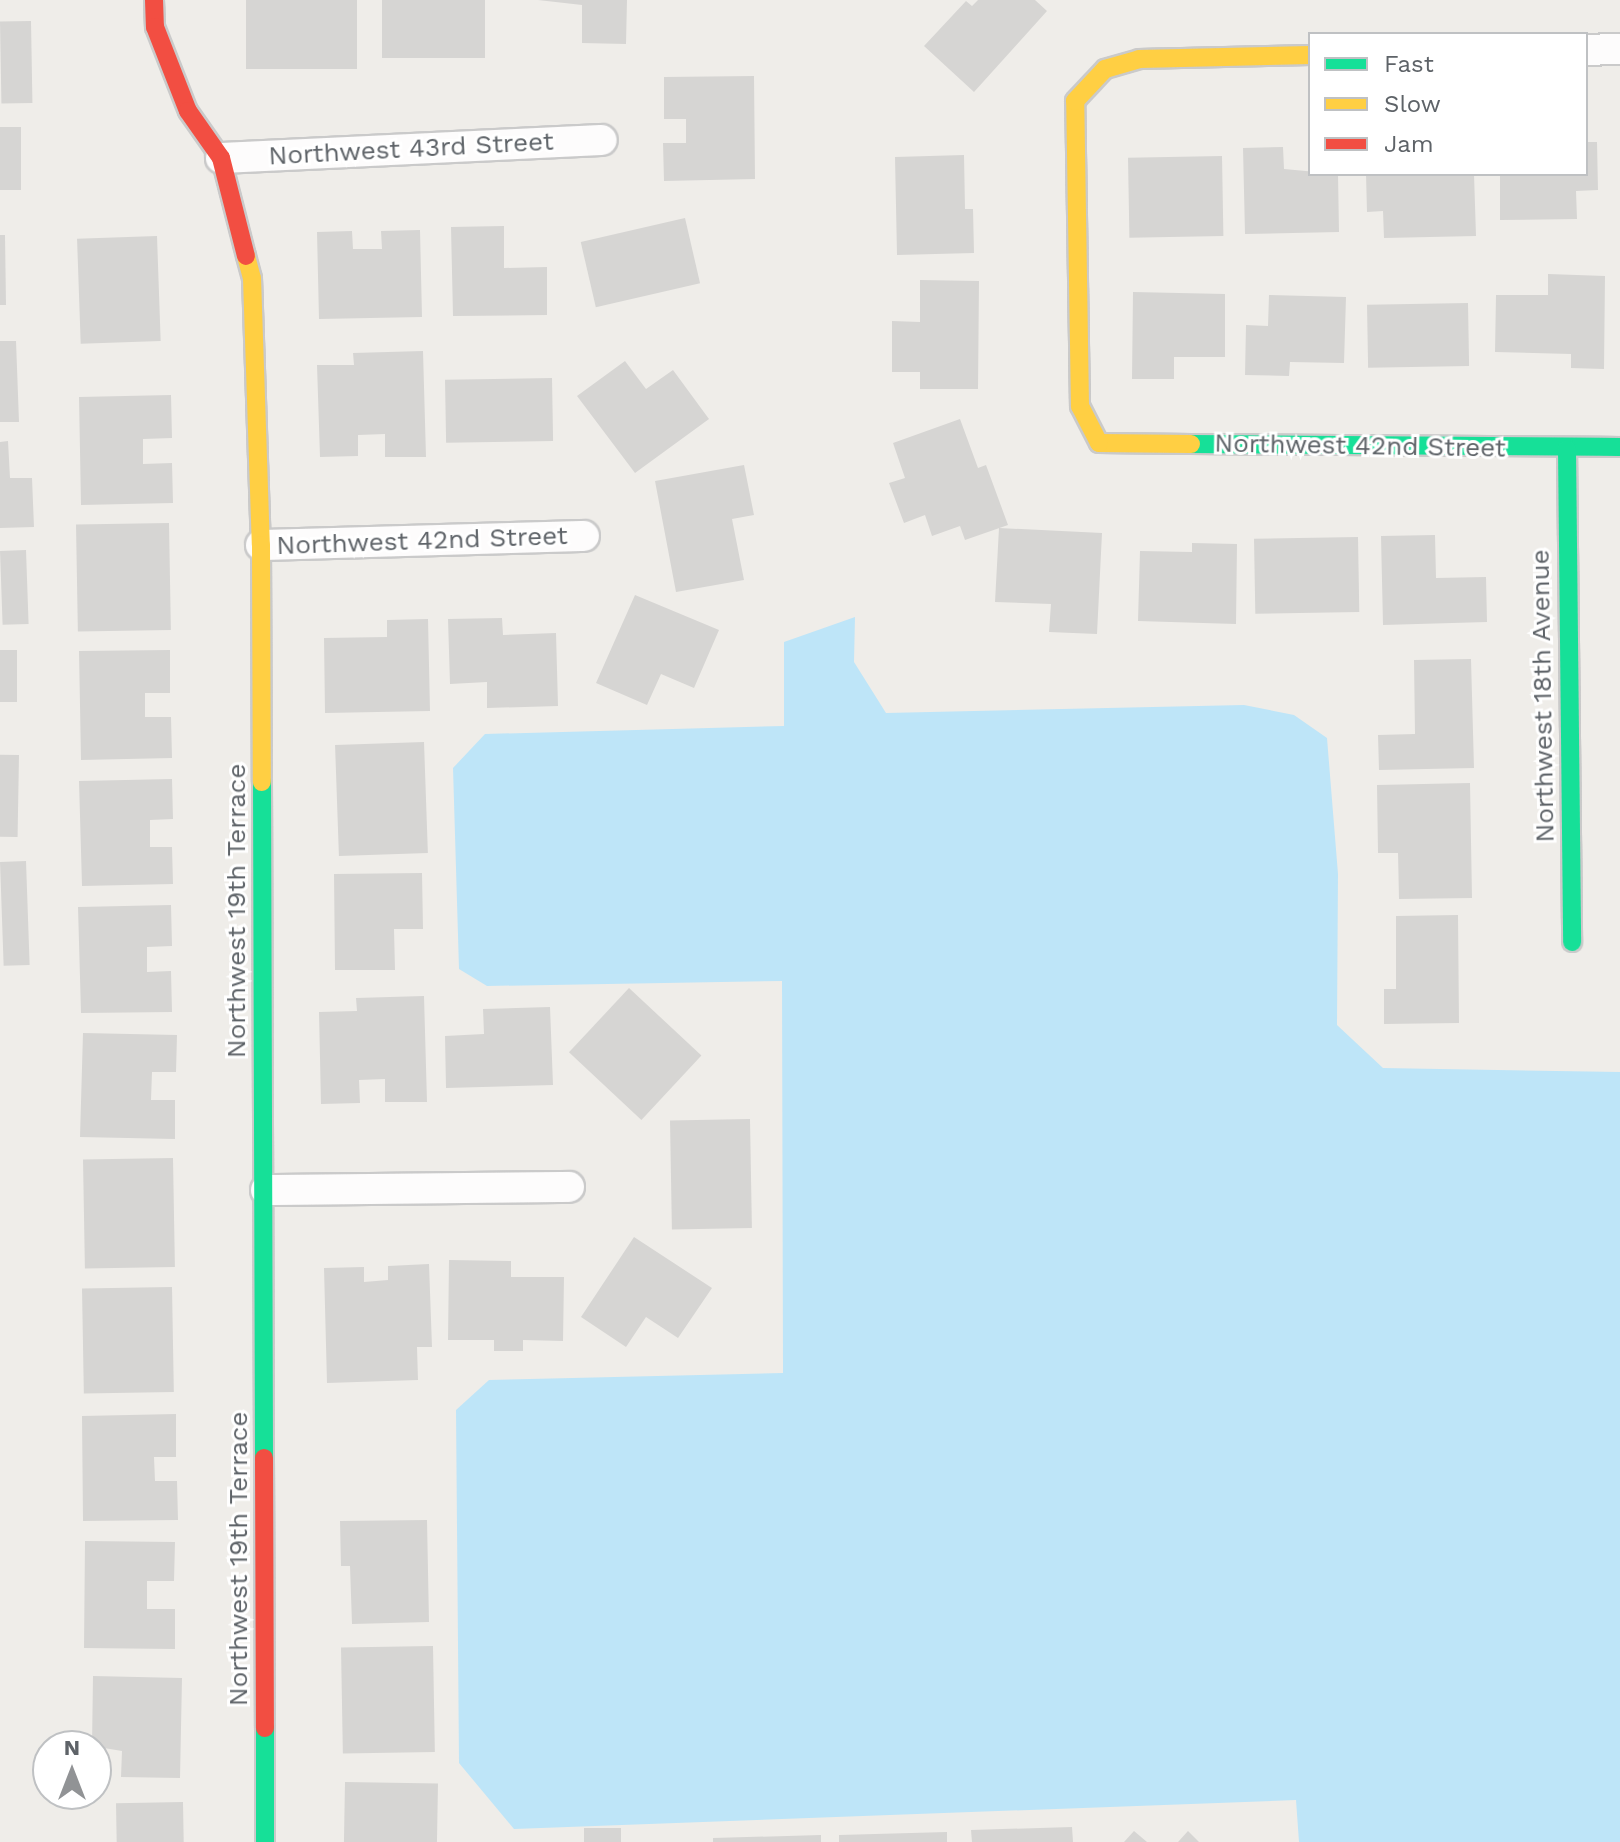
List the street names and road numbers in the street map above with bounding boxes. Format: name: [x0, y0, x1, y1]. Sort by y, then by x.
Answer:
street label: Northwest 43rd Street: [268, 126, 554, 172]
street label: Northwest 42nd Street: [1214, 428, 1506, 464]
street label: Northwest 42nd Street: [276, 520, 568, 562]
street label: Northwest 18th Avenue: [1525, 548, 1561, 844]
street label: Northwest 19th Terrace: [221, 763, 253, 1059]
street label: Northwest 19th Terrace: [223, 1411, 255, 1707]

